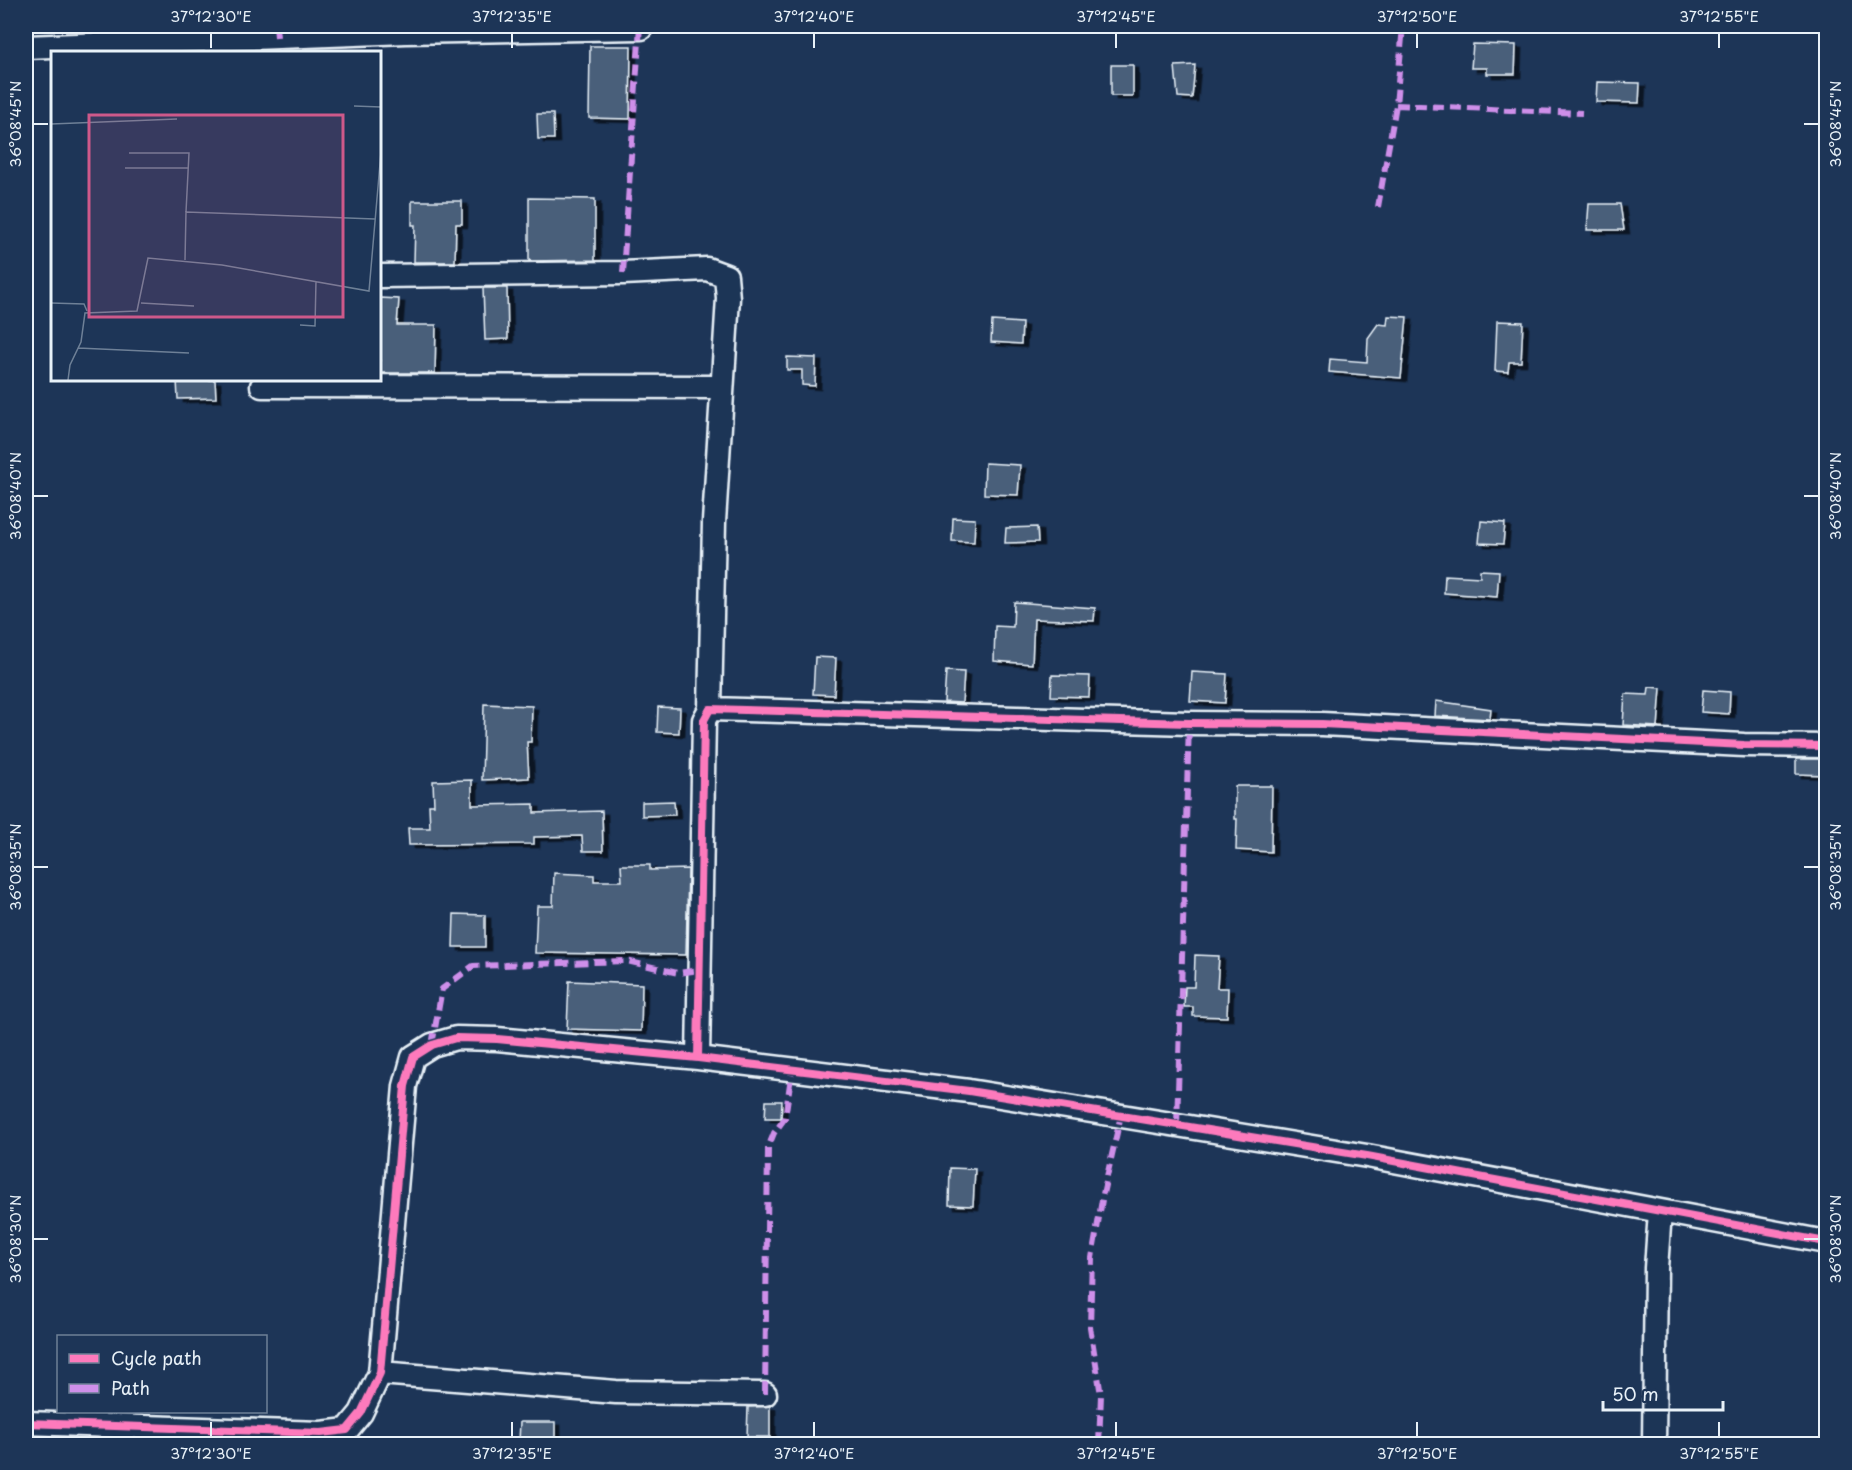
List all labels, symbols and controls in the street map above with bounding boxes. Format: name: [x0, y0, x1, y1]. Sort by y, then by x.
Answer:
text: 37°12'30"E: [170, 4, 252, 27]
text: 37°12'35"E: [472, 4, 552, 27]
text: 37°12'40"E: [773, 4, 855, 27]
text: 37°12'45"E: [1076, 4, 1156, 27]
text: 37°12'50"E: [1377, 4, 1457, 27]
text: 37°12'55"E: [1679, 4, 1759, 27]
inset map: [51, 51, 381, 381]
text: 36°08'45"N: [3, 81, 26, 167]
text: 36°08'45"N: [1823, 81, 1846, 167]
text: 36°08'40"N: [3, 452, 26, 540]
text: 36°08'40"N: [1823, 452, 1846, 540]
text: 36°08'35"N: [3, 823, 26, 911]
text: 36°08'35"N: [1823, 823, 1846, 911]
text: 36°08'30"N: [3, 1195, 26, 1283]
text: 36°08'30"N: [1823, 1195, 1846, 1283]
legend: [57, 1335, 267, 1413]
text: Cycle path: [111, 1344, 202, 1371]
text: Path: [111, 1374, 150, 1401]
scale bar: [1603, 1374, 1723, 1412]
text: 50 m: [1612, 1380, 1659, 1407]
text: 37°12'30"E: [170, 1441, 252, 1464]
text: 37°12'35"E: [472, 1441, 552, 1464]
text: 37°12'40"E: [773, 1441, 855, 1464]
text: 37°12'45"E: [1076, 1441, 1156, 1464]
text: 37°12'50"E: [1377, 1441, 1457, 1464]
text: 37°12'55"E: [1679, 1441, 1759, 1464]

